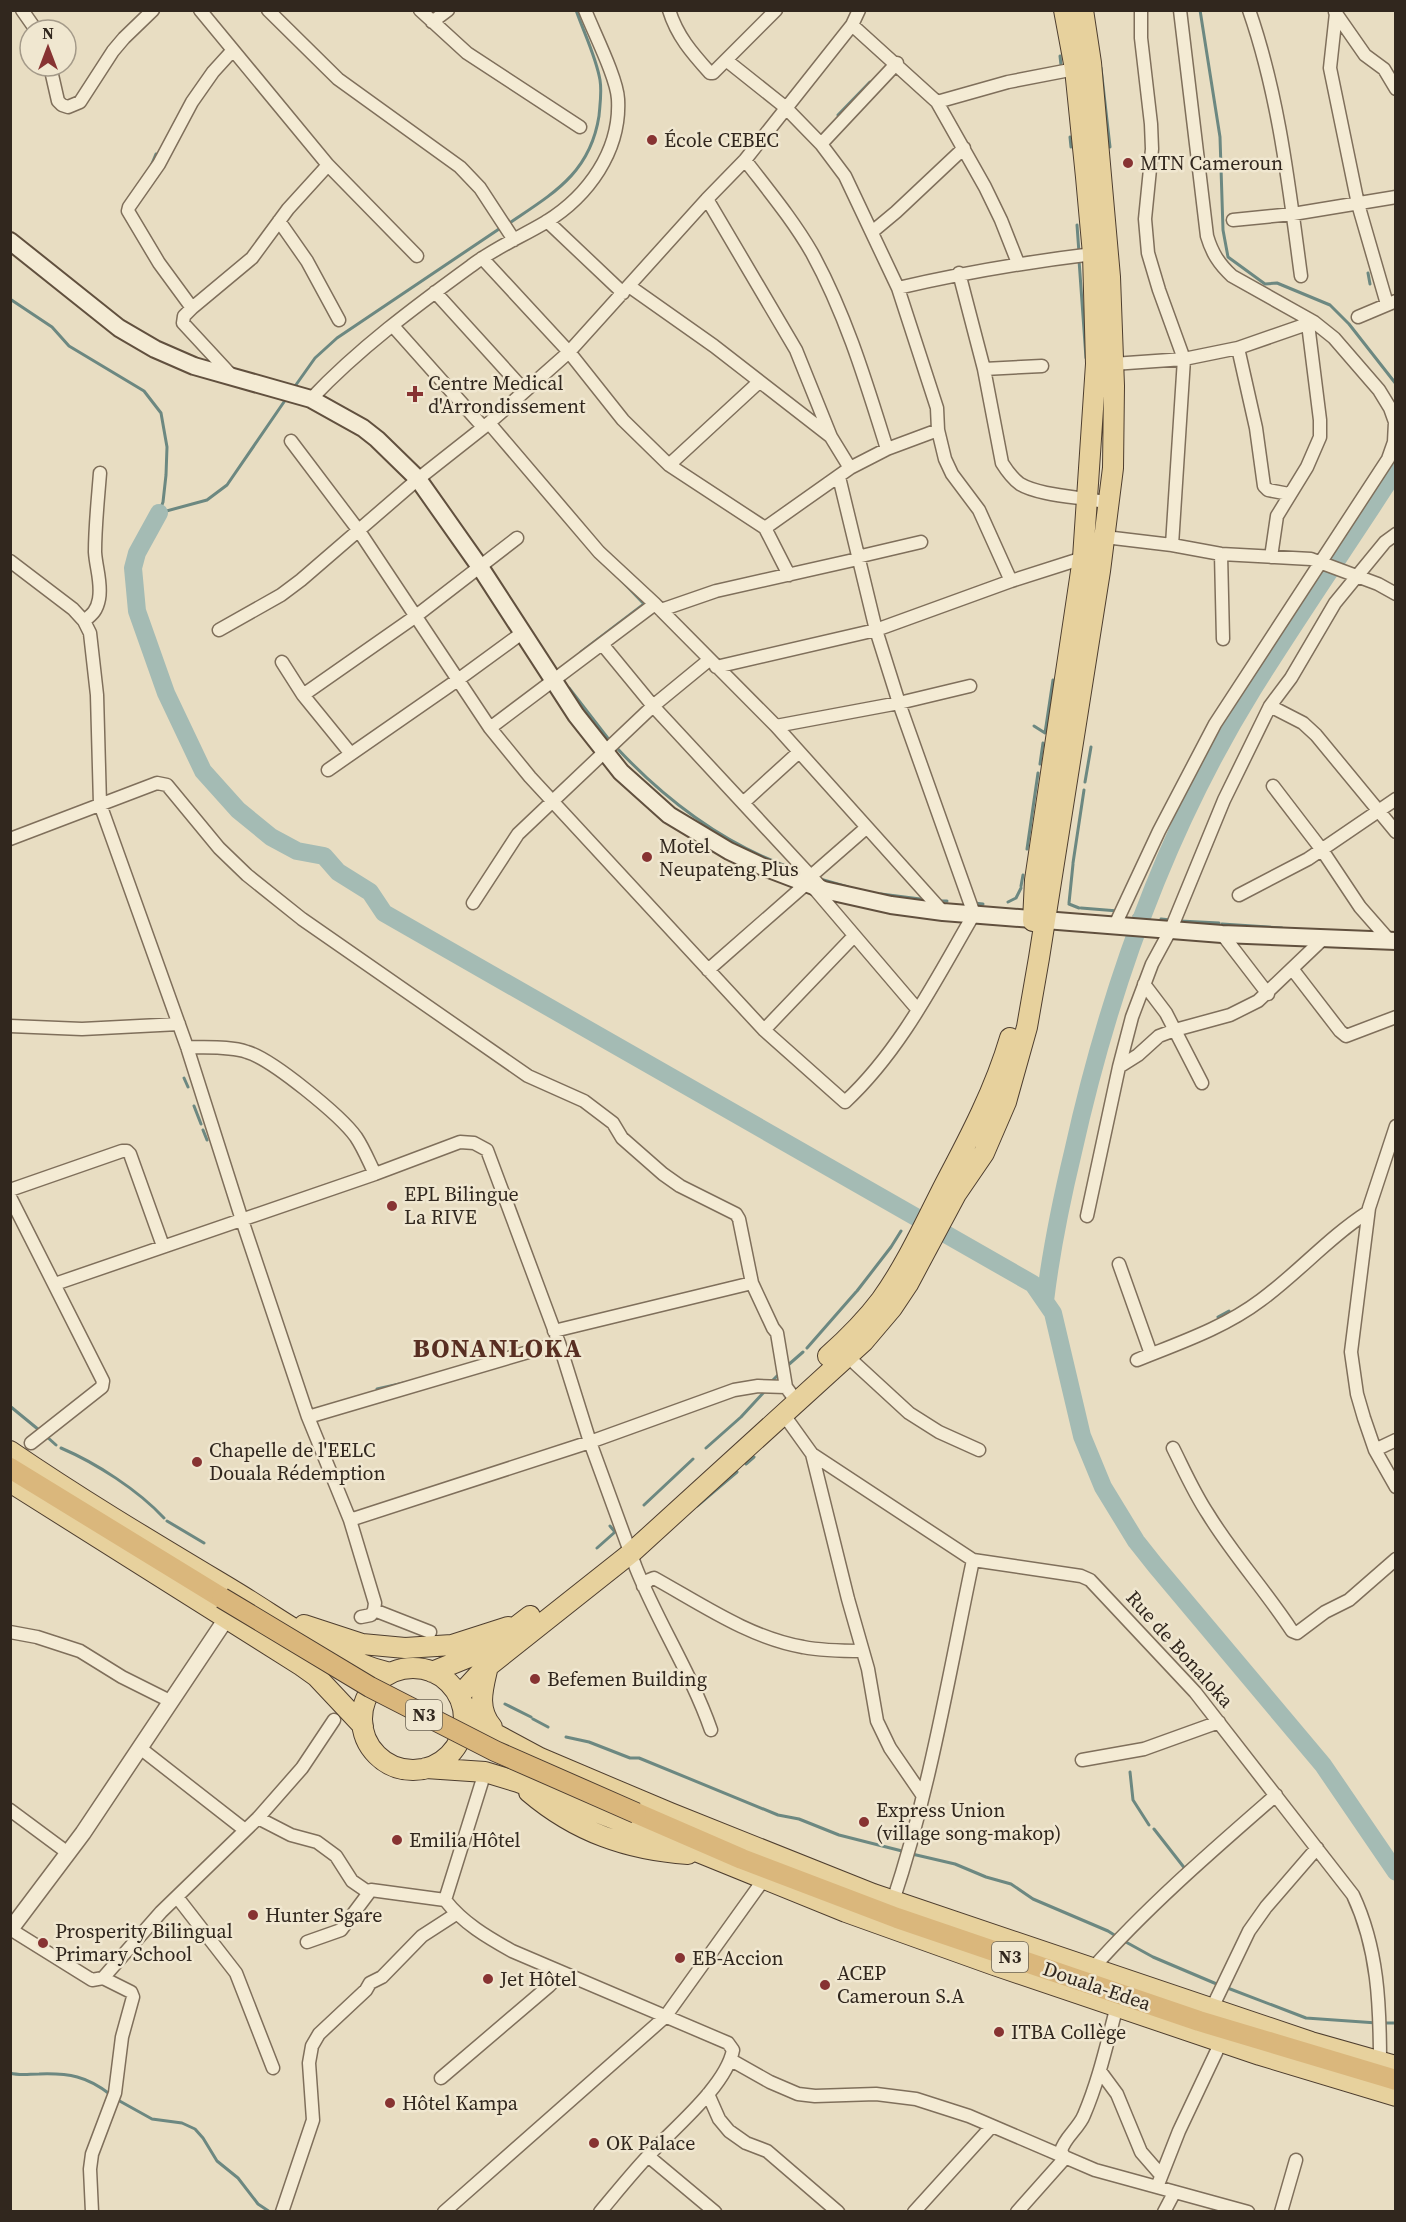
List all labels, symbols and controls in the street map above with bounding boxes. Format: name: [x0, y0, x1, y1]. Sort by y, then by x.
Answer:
north arrow: [18, 18, 78, 78]
text: N: [42, 22, 54, 44]
place label: École CEBEC: [664, 126, 779, 154]
marker: École CEBEC: [645, 133, 659, 147]
place label: MTN Cameroun: [1140, 149, 1283, 177]
marker: MTN Cameroun: [1121, 156, 1135, 170]
place label: Centre Medical d'Arrondissement: [428, 369, 586, 420]
marker: Centre Medical d'Arrondissement: [406, 385, 424, 403]
place label: Motel Neupateng Plus: [659, 832, 799, 883]
marker: Motel Neupateng Plus: [640, 850, 654, 864]
place label: EPL Bilingue La RIVE: [404, 1180, 519, 1231]
marker: EPL Bilingue La RIVE: [385, 1199, 399, 1213]
district label: BONANLOKA: [413, 1330, 583, 1366]
place label: Chapelle de l'EELC Douala Rédemption: [209, 1436, 386, 1487]
marker: Chapelle de l'EELC Douala Rédemption: [190, 1455, 204, 1469]
street label: Rue de Bonaloka: [1120, 1584, 1241, 1714]
place label: Befemen Building: [547, 1665, 707, 1693]
marker: Befemen Building: [528, 1672, 542, 1686]
road number: N3: [406, 1700, 442, 1730]
place label: Express Union (village song-makop): [876, 1796, 1061, 1847]
marker: Express Union (village song-makop): [857, 1815, 871, 1829]
place label: Emilia Hôtel: [409, 1826, 520, 1854]
marker: Emilia Hôtel: [390, 1833, 404, 1847]
place label: Hunter Sgare: [265, 1901, 382, 1929]
marker: Hunter Sgare: [246, 1908, 260, 1922]
place label: Prosperity Bilingual Primary School: [55, 1917, 233, 1968]
marker: Prosperity Bilingual Primary School: [36, 1936, 50, 1950]
road number: N3: [992, 1942, 1028, 1972]
place label: EB-Accion: [692, 1944, 784, 1972]
marker: EB-Accion: [673, 1951, 687, 1965]
street label: Douala-Edea: [1039, 1954, 1155, 2018]
place label: ACEP Cameroun S.A: [837, 1959, 965, 2010]
place label: Jet Hôtel: [499, 1965, 577, 1993]
marker: Jet Hôtel: [481, 1972, 495, 1986]
marker: ACEP Cameroun S.A: [818, 1978, 832, 1992]
place label: ITBA Collège: [1011, 2018, 1126, 2046]
marker: ITBA Collège: [992, 2025, 1006, 2039]
place label: Hôtel Kampa: [402, 2089, 519, 2117]
marker: Hôtel Kampa: [383, 2096, 397, 2110]
place label: OK Palace: [606, 2129, 696, 2157]
marker: OK Palace: [587, 2136, 601, 2150]

